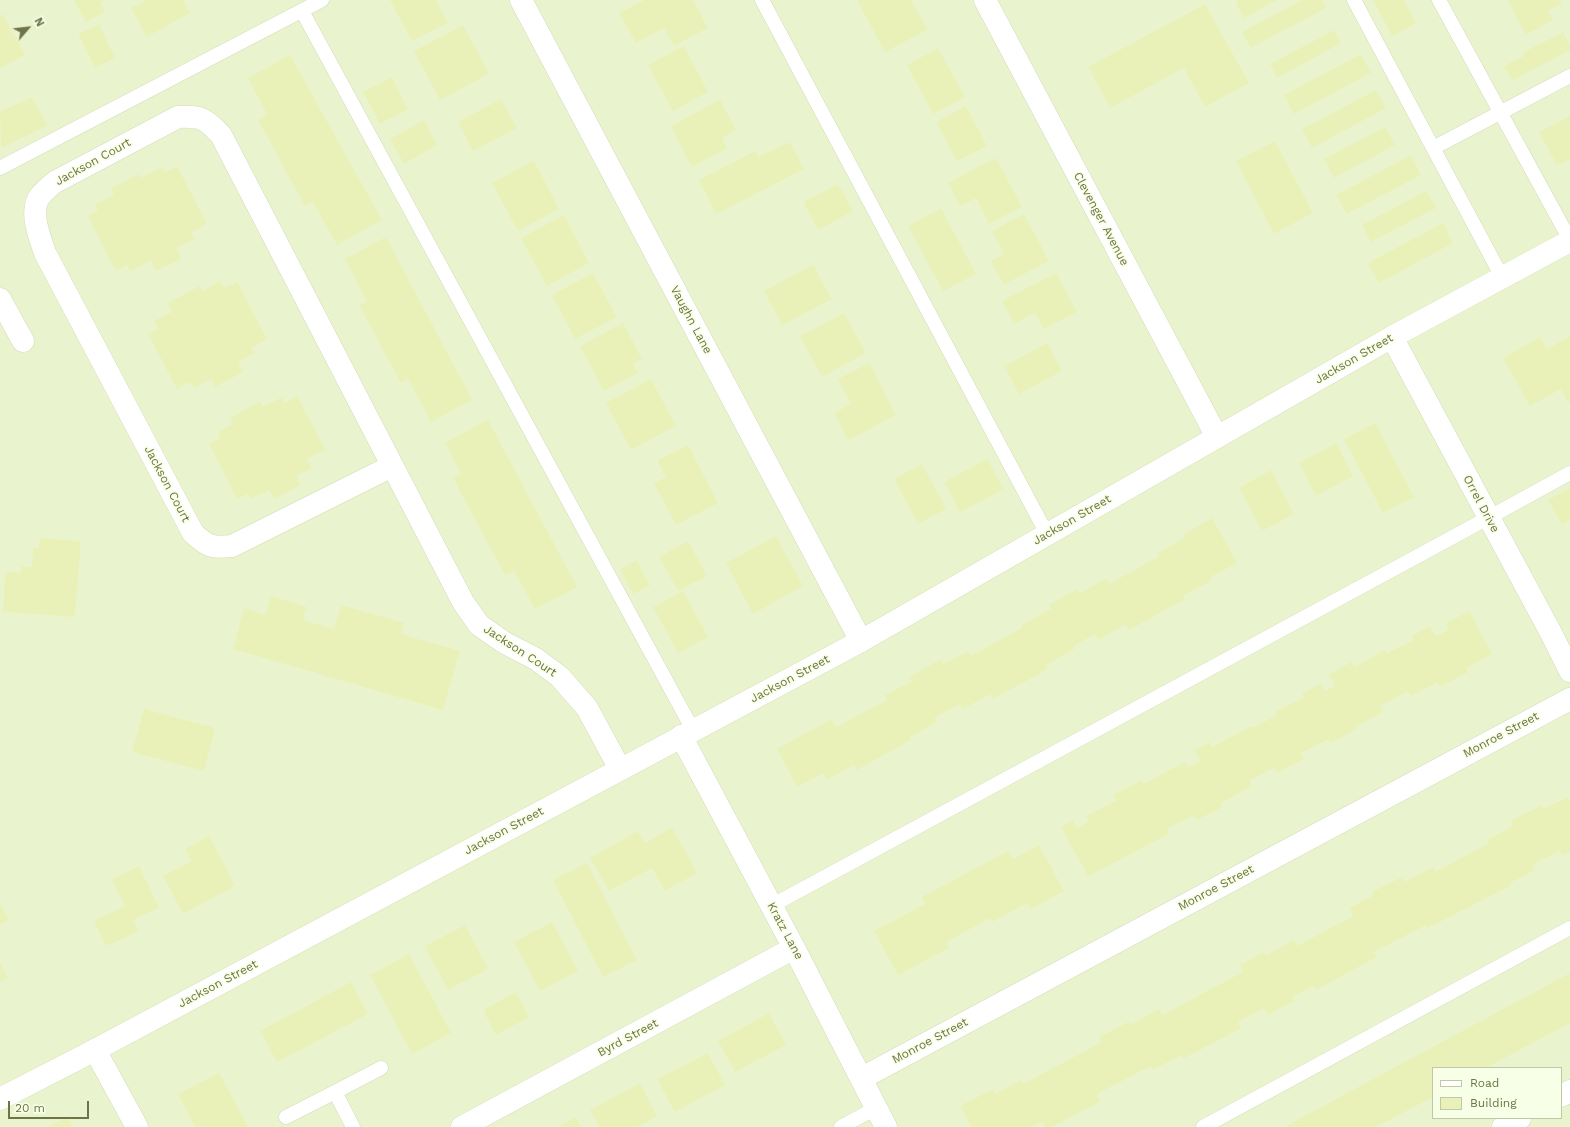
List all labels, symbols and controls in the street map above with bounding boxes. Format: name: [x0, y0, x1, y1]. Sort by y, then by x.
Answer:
north arrow: [8, 8, 48, 48]
text: N: [31, 15, 47, 29]
street label: Jackson Court: [53, 135, 133, 189]
street label: Clevenger Avenue: [1070, 170, 1132, 268]
street label: Vaughn Lane: [667, 284, 715, 356]
street label: Jackson Street: [1312, 331, 1396, 387]
street label: Jackson Court: [141, 443, 193, 525]
street label: Orrel Drive: [1460, 473, 1502, 535]
street label: Jackson Street: [1030, 492, 1114, 548]
street label: Jackson Court: [481, 622, 559, 680]
street label: Jackson Street: [748, 652, 832, 706]
street label: Monroe Street: [1461, 709, 1541, 761]
street label: Jackson Street: [462, 804, 546, 858]
street label: Monroe Street: [1176, 862, 1256, 914]
street label: Kratz Lane: [764, 900, 806, 962]
street label: Jackson Street: [176, 957, 260, 1011]
street label: Monroe Street: [890, 1015, 970, 1067]
street label: Byrd Street: [595, 1016, 661, 1060]
legend: [1432, 1067, 1562, 1119]
text: Road: [1470, 1076, 1499, 1090]
scale bar: [10, 1093, 91, 1119]
text: Building: [1470, 1096, 1517, 1110]
text: 20 m: [15, 1101, 45, 1115]

